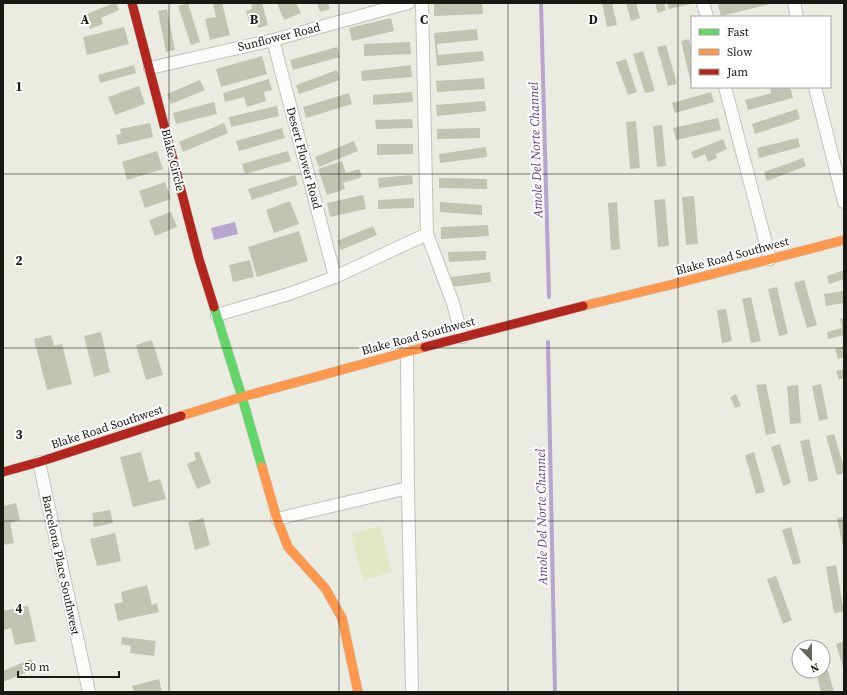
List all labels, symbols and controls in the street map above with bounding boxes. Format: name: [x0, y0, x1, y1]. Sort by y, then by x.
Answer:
text: A: [81, 11, 90, 28]
text: B: [250, 11, 259, 28]
text: C: [420, 11, 428, 28]
text: D: [588, 11, 598, 28]
legend: [691, 16, 831, 88]
street label: Sunflower Road: [236, 19, 322, 55]
text: Fast: [727, 24, 749, 40]
text: Slow: [727, 44, 753, 60]
text: Jam: [726, 64, 748, 80]
text: 1: [15, 78, 23, 95]
water label: Amole Del Norte Channel: [525, 81, 546, 219]
street label: Desert Flower Road: [283, 105, 325, 211]
street label: Blake Circle: [158, 127, 188, 193]
street label: Blake Road Southwest: [674, 233, 791, 279]
text: 2: [15, 252, 23, 269]
street label: Blake Road Southwest: [360, 313, 477, 359]
street label: Blake Road Southwest: [49, 401, 165, 453]
text: 3: [15, 426, 23, 443]
water label: Amole Del Norte Channel: [532, 448, 551, 586]
street label: Barcelona Place Southwest: [38, 494, 84, 637]
text: 4: [15, 600, 23, 617]
north arrow: [791, 639, 831, 679]
scale bar: [18, 653, 119, 679]
text: 50 m: [24, 659, 50, 675]
text: N: [808, 659, 821, 676]

